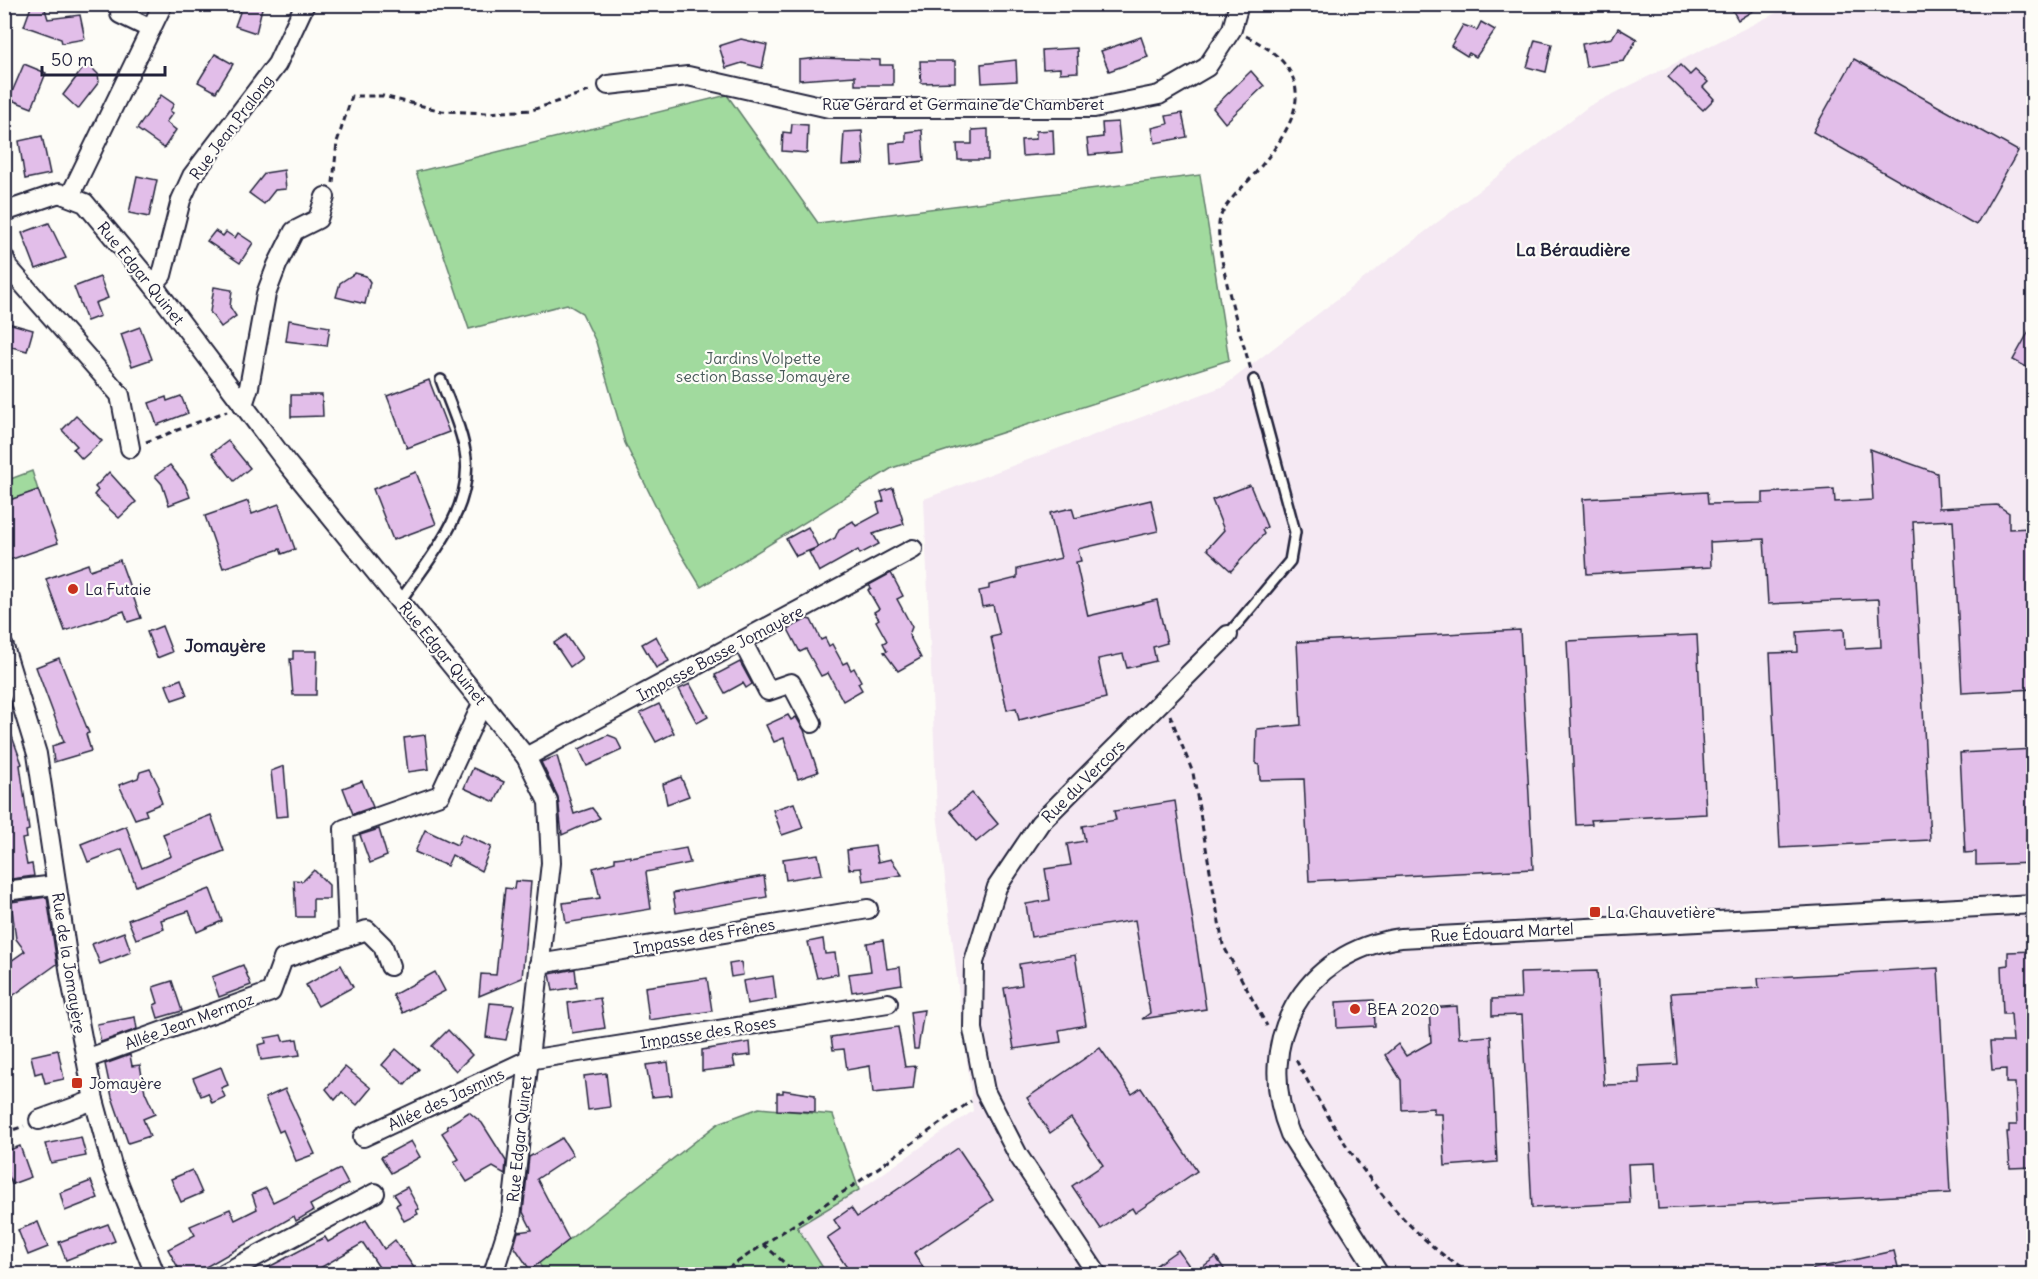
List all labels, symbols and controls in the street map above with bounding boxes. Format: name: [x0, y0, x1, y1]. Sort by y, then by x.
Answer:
scale bar: [42, 39, 165, 77]
text: 50 m: [51, 48, 93, 71]
street label: Rue Jean Pralong: [185, 70, 277, 184]
street label: Rue Gérard et Germaine de Chamberet: [822, 94, 1105, 114]
street label: Rue Edgar Quinet: [93, 217, 189, 329]
district label: La Béraudière: [1516, 238, 1630, 261]
park label: Jardins Volpette section Basse Jomayère: [676, 348, 850, 386]
place label: La Futaie: [85, 579, 151, 599]
marker: La Futaie: [66, 582, 80, 596]
street label: Rue Edgar Quinet: [395, 597, 491, 709]
street label: Impasse Basse Jomayère: [633, 601, 807, 705]
district label: Jomayère: [184, 634, 266, 657]
street label: Rue du Vercors: [1037, 735, 1129, 827]
street label: Rue de la Jomayère: [48, 891, 90, 1035]
place label: La Chauvetière: [1607, 902, 1715, 922]
marker: La Chauvetière: [1588, 905, 1602, 919]
street label: Impasse des Frênes: [632, 914, 776, 958]
street label: Rue Édouard Martel: [1430, 918, 1574, 946]
street label: Allée Jean Mermoz: [122, 988, 257, 1054]
place label: BEA 2020: [1367, 999, 1440, 1019]
marker: BEA 2020: [1348, 1002, 1362, 1016]
street label: Impasse des Roses: [639, 1011, 777, 1053]
street label: Allée des Jasmins: [385, 1063, 507, 1135]
place label: Jomayère: [89, 1073, 162, 1093]
street label: Rue Edgar Quinet: [502, 1074, 536, 1203]
marker: Jomayère: [70, 1076, 84, 1090]

